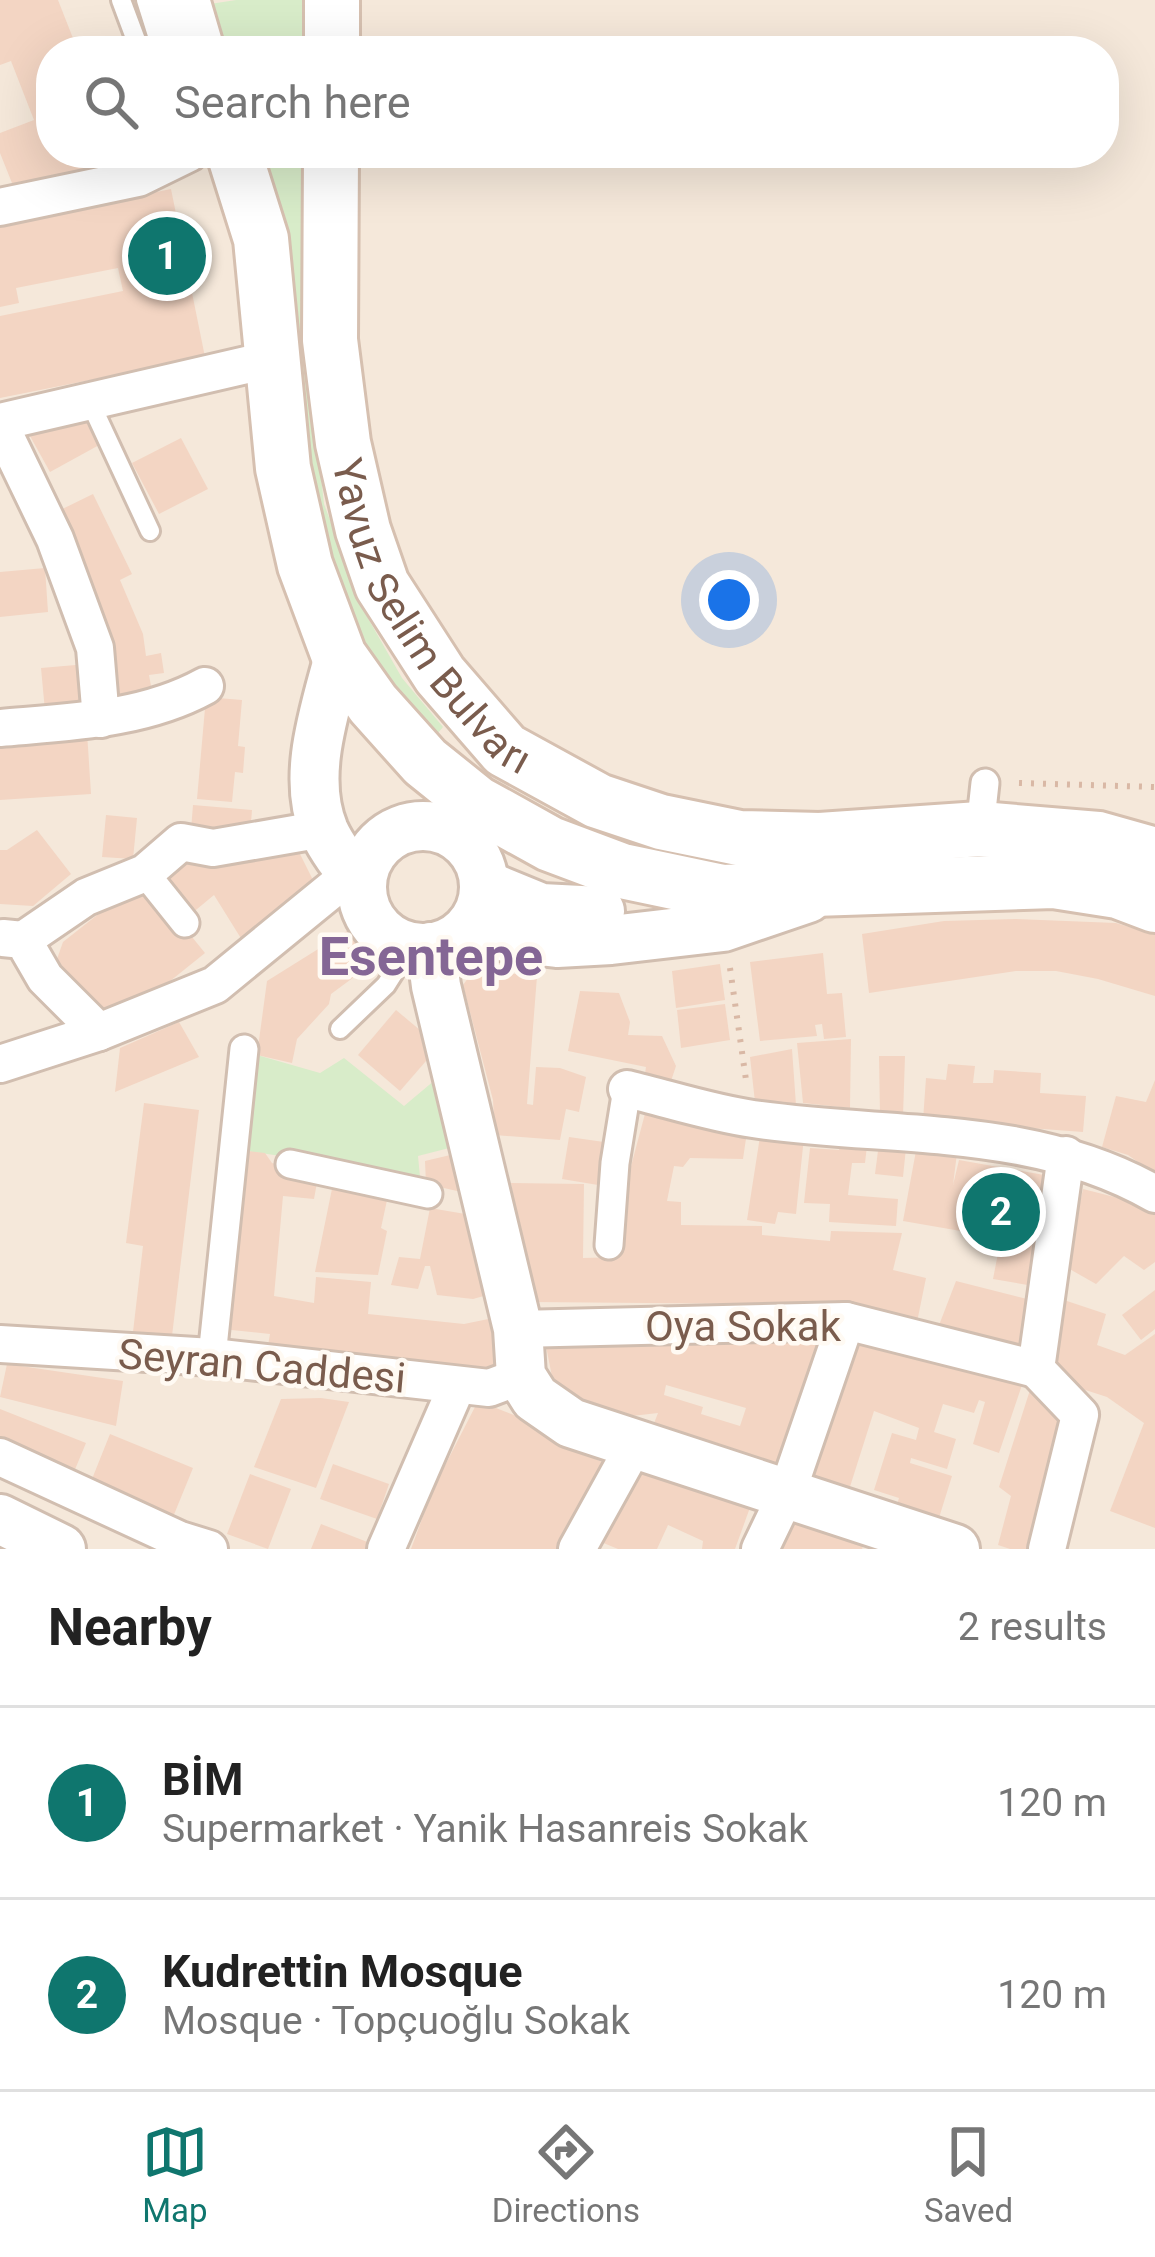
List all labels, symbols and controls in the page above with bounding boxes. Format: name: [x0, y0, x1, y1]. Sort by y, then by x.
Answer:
search box: [36, 36, 1119, 168]
icon: search: [78, 69, 144, 135]
text: Search here: [174, 76, 411, 129]
pin: 1: [128, 211, 206, 301]
street label: Yavuz Selim Bulvarı: [323, 454, 540, 784]
your location: [699, 570, 759, 630]
district label: Esentepe: [319, 925, 543, 988]
pin: 2: [962, 1167, 1040, 1257]
street label: Oya Sokak: [645, 1302, 842, 1351]
street label: Seyran Caddesi: [116, 1329, 408, 1403]
text: Nearby: [48, 1598, 212, 1657]
text: 2 results: [958, 1604, 1107, 1650]
text: BİM: [162, 1753, 243, 1806]
text: 1: [76, 1780, 98, 1826]
text: 120 m: [997, 1780, 1107, 1826]
text: Supermarket · Yanik Hasanreis Sokak: [162, 1806, 808, 1852]
text: Kudrettin Mosque: [162, 1945, 523, 1998]
text: 2: [76, 1972, 98, 2018]
text: 120 m: [997, 1972, 1107, 2018]
text: Mosque · Topçuoğlu Sokak: [162, 1998, 630, 2044]
tab: Map: [142, 2119, 208, 2230]
tab: Directions: [492, 2119, 640, 2230]
tab: Saved: [924, 2119, 1013, 2230]

